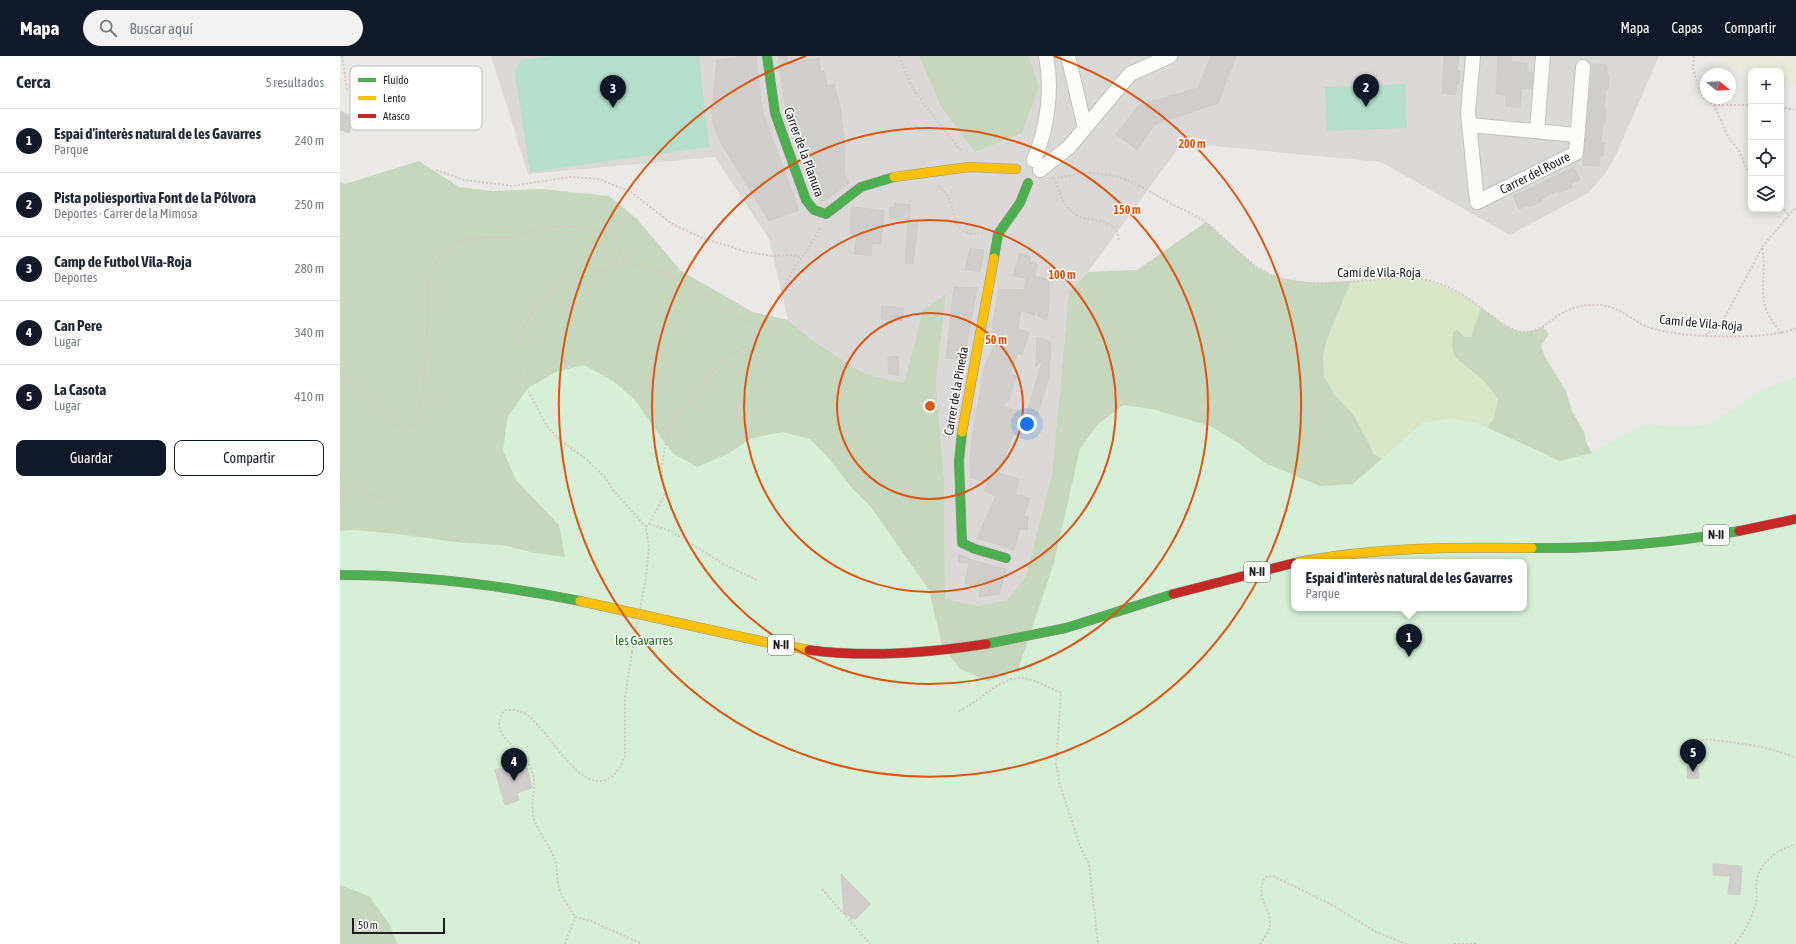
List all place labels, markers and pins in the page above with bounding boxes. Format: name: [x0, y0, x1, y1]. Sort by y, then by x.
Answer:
pin: 2: [1353, 74, 1379, 107]
pin: 3: [600, 75, 626, 108]
centre of rings: [923, 399, 937, 413]
pin: 1: [1396, 624, 1422, 657]
pin: 5: [1680, 739, 1706, 772]
pin: 4: [501, 748, 527, 781]

